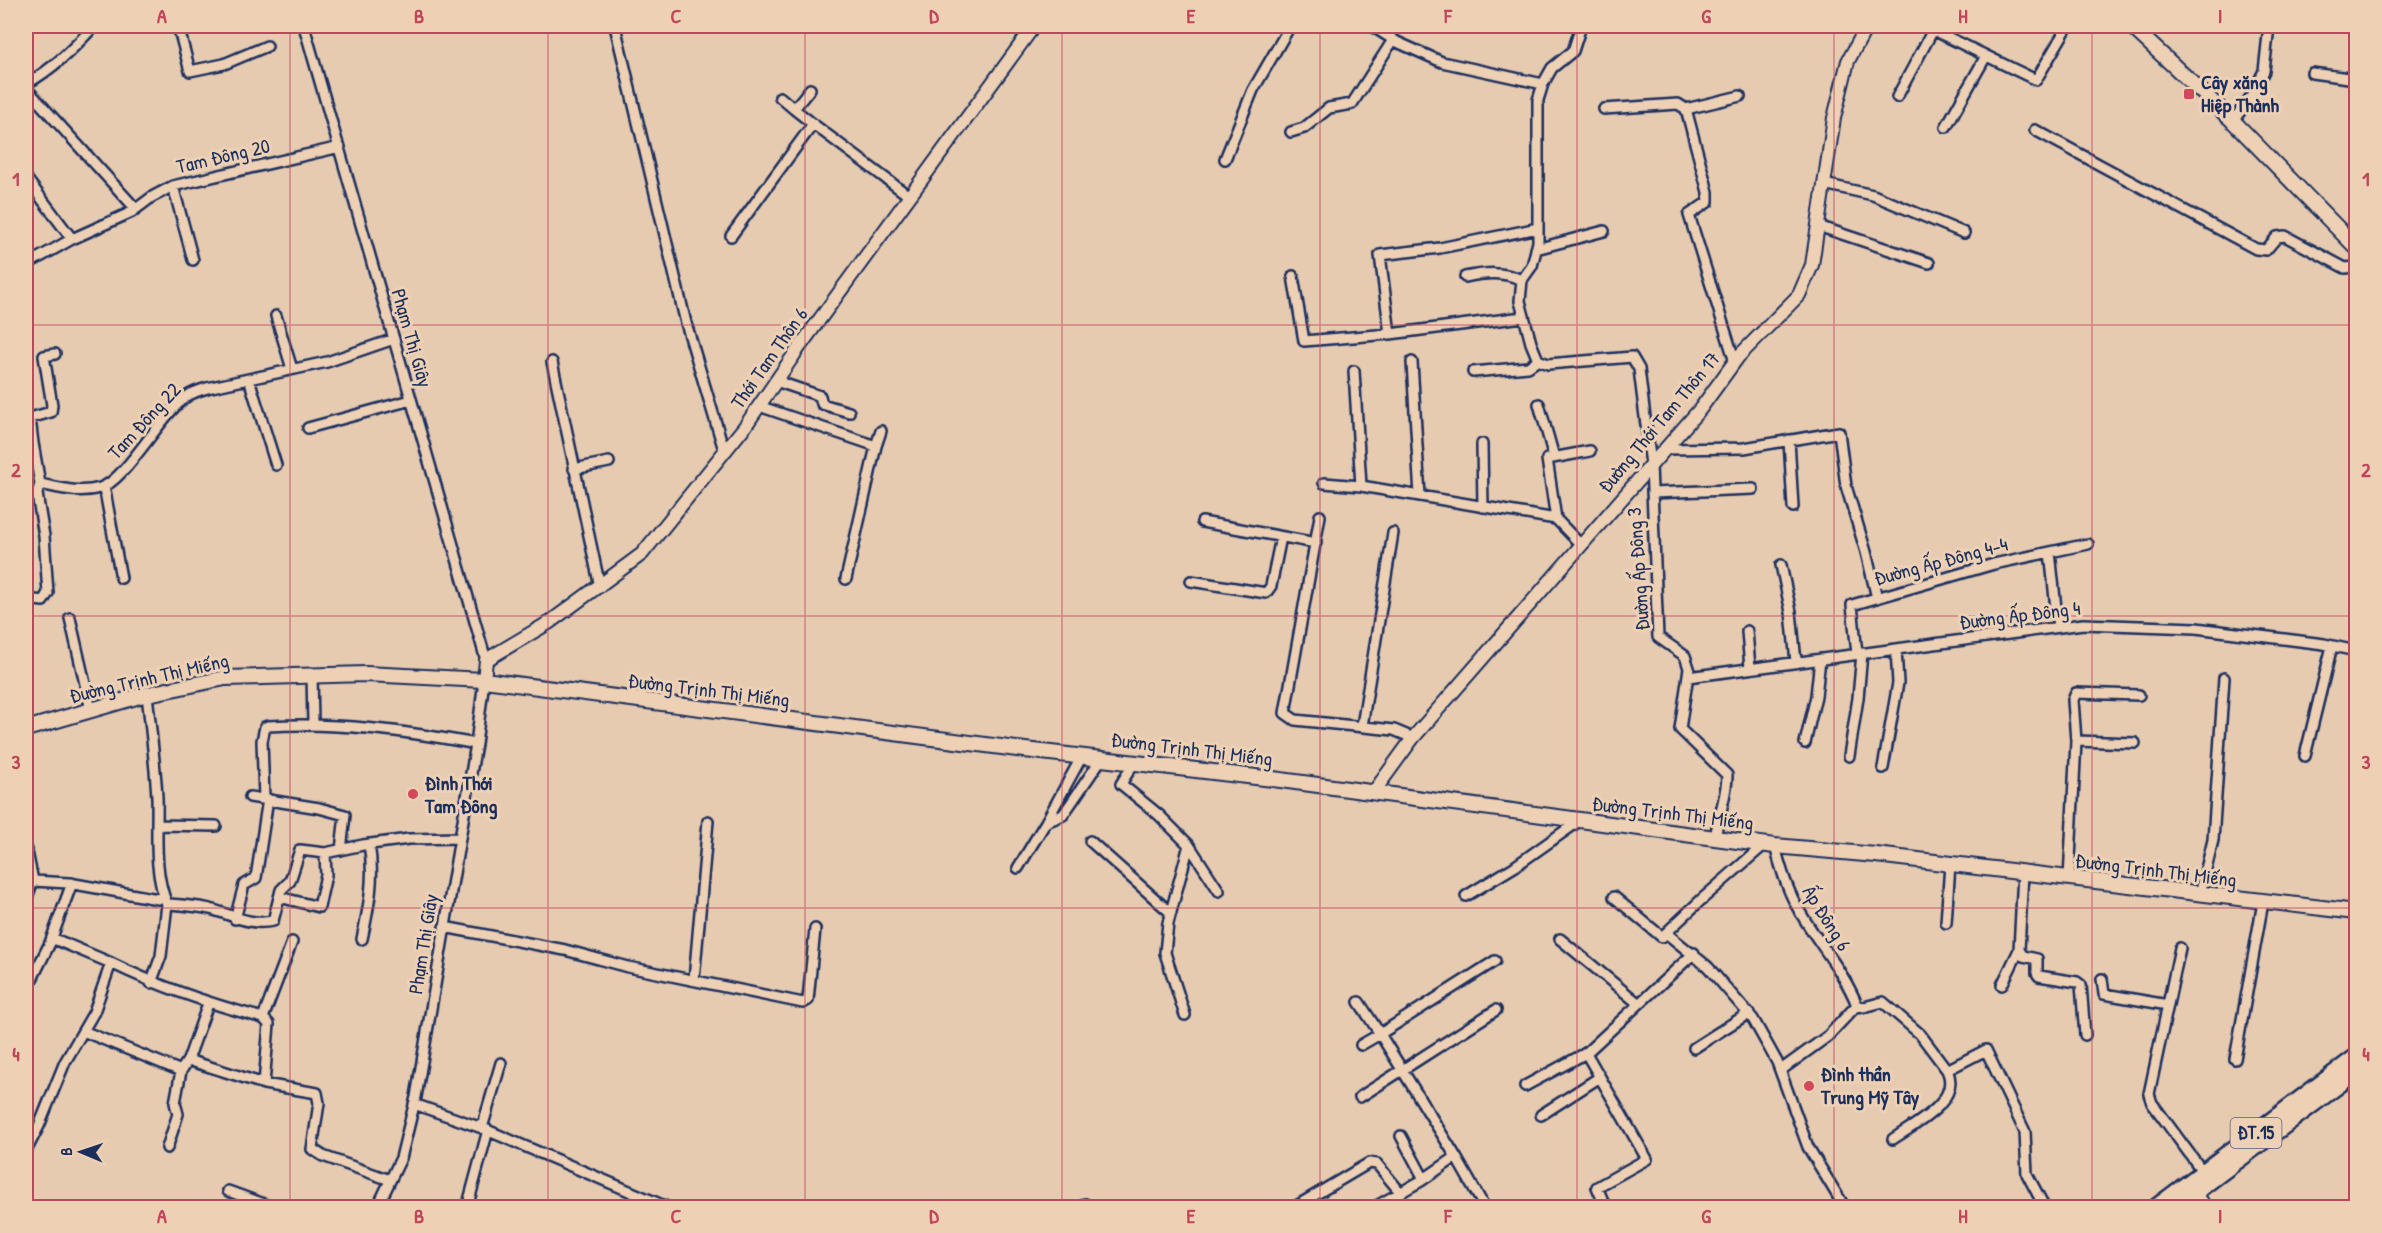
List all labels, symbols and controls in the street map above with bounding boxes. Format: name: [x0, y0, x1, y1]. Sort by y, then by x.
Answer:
text: A: [157, 2, 167, 29]
text: B: [414, 2, 424, 29]
text: C: [671, 2, 682, 29]
text: D: [929, 2, 939, 29]
text: E: [1187, 2, 1196, 29]
text: F: [1443, 2, 1453, 29]
text: G: [1701, 2, 1711, 29]
text: H: [1958, 2, 1968, 29]
text: I: [2218, 2, 2222, 29]
place label: Cây xăng Hiệp Thành: [2201, 68, 2280, 119]
marker: Cây xăng Hiệp Thành: [2182, 87, 2196, 101]
street label: Tam Đông 20: [173, 132, 272, 179]
text: 1: [12, 165, 20, 192]
text: 1: [2362, 165, 2370, 192]
street label: Phạm Thị Giây: [386, 285, 439, 390]
street label: Thới Tam Thôn 6: [724, 302, 813, 414]
street label: Đường Thới Tam Thôn 17: [1592, 345, 1726, 498]
street label: Tam Đông 22: [101, 376, 187, 465]
text: 2: [11, 456, 21, 483]
text: 2: [2361, 456, 2371, 483]
street label: Đường Ấp Đông 3: [1620, 507, 1655, 631]
street label: Đường Ấp Đông 4-4: [1871, 530, 2011, 591]
street label: Đường Ấp Đông 4: [1958, 594, 2082, 635]
street label: Đường Trịnh Thị Miếng: [67, 646, 231, 709]
street label: Đường Trịnh Thị Miếng: [627, 666, 791, 713]
street label: Đường Trịnh Thị Miếng: [1110, 725, 1274, 772]
text: 3: [12, 748, 21, 775]
text: 3: [2362, 748, 2371, 775]
place label: Đình Thới Tam Đông: [424, 769, 497, 820]
marker: Đình Thới Tam Đông: [406, 787, 420, 801]
street label: Đường Trịnh Thị Miếng: [1591, 789, 1755, 836]
street label: Đường Trịnh Thị Miếng: [2074, 846, 2238, 893]
street label: Ấp Đông 6: [1797, 880, 1858, 956]
street label: Phạm Thị Giây: [401, 892, 444, 996]
text: 4: [12, 1040, 20, 1067]
text: 4: [2362, 1040, 2370, 1067]
place label: Đình thần Trung Mỹ Tây: [1820, 1060, 1920, 1111]
marker: Đình thần Trung Mỹ Tây: [1802, 1079, 1816, 1093]
road number: ĐT.15: [2230, 1118, 2282, 1148]
north arrow: [51, 1122, 111, 1182]
text: B: [55, 1147, 77, 1156]
text: A: [157, 1202, 167, 1229]
text: B: [414, 1202, 424, 1229]
text: C: [671, 1202, 682, 1229]
text: D: [929, 1202, 939, 1229]
text: E: [1187, 1202, 1196, 1229]
text: F: [1443, 1202, 1453, 1229]
text: G: [1701, 1202, 1711, 1229]
text: H: [1958, 1202, 1968, 1229]
text: I: [2218, 1202, 2222, 1229]

